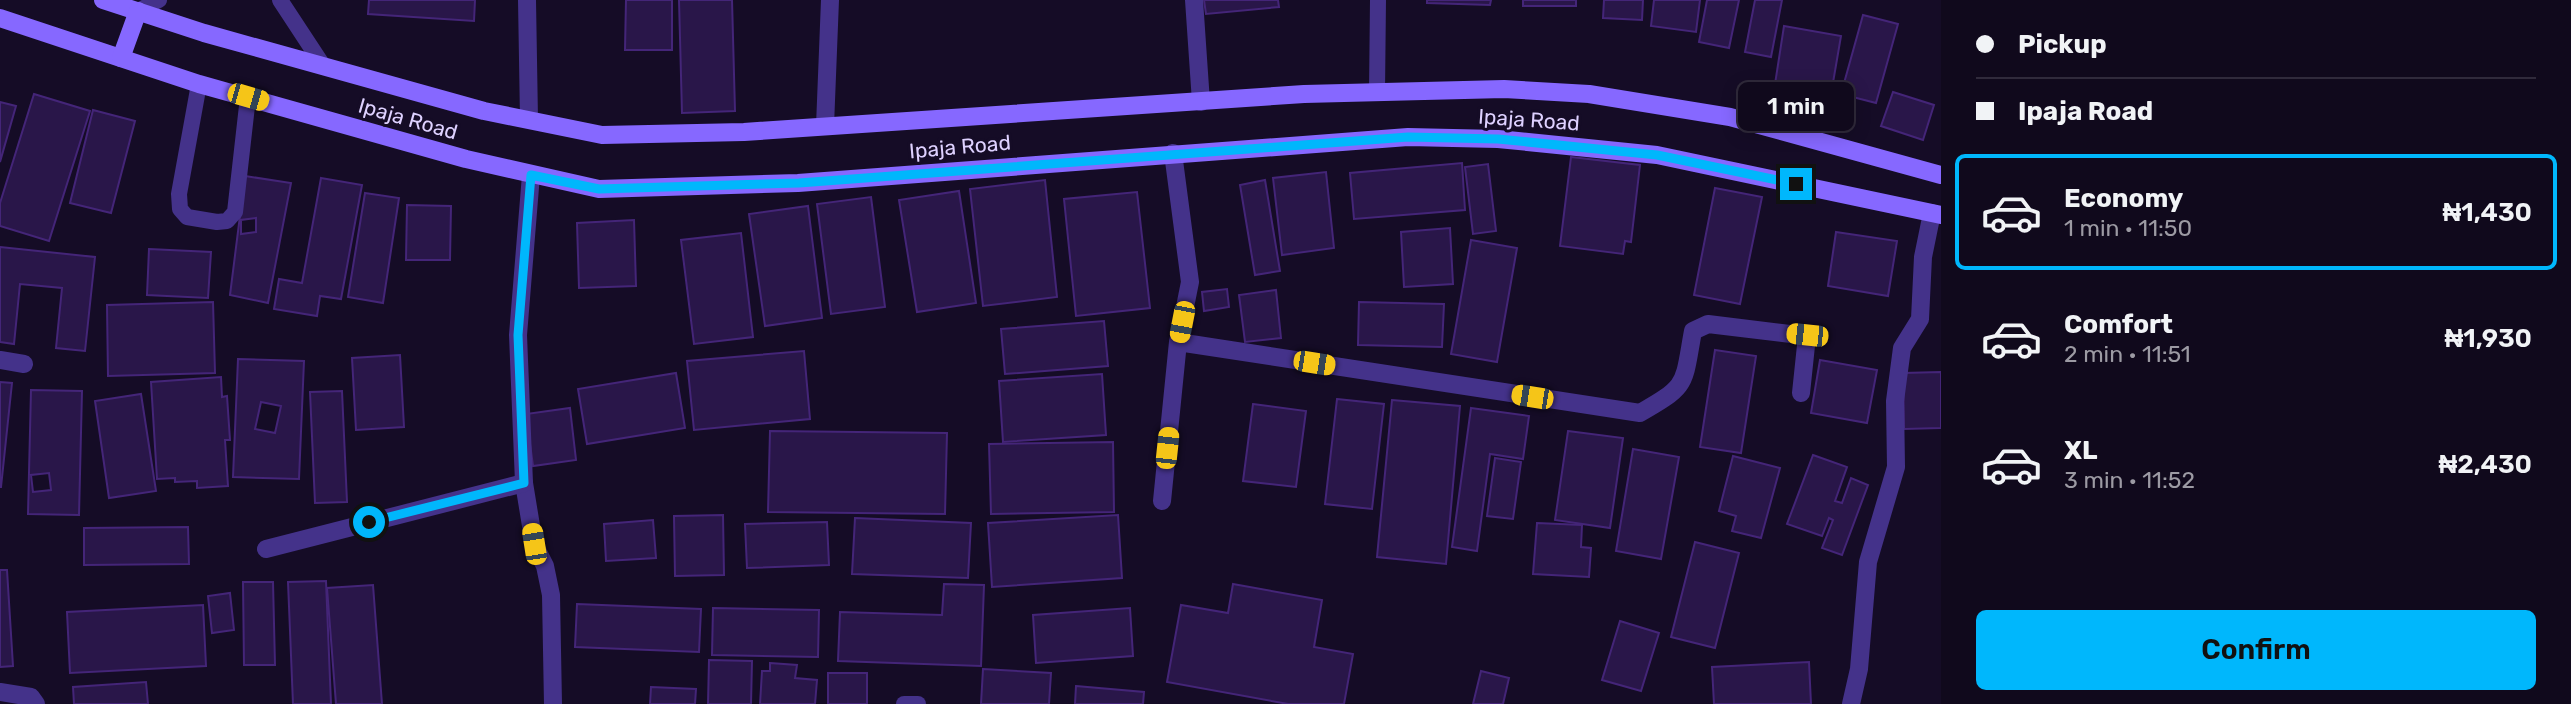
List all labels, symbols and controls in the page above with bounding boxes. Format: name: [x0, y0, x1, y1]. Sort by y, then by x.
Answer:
text: Pickup: [2018, 29, 2107, 60]
car: [225, 81, 272, 113]
callout: 1 min: [1738, 82, 1854, 132]
street label: Ipaja Road: [356, 92, 461, 145]
text: 1 min: [1767, 92, 1825, 120]
text: Ipaja Road: [2018, 96, 2153, 127]
street label: Ipaja Road: [1477, 103, 1581, 136]
street label: Ipaja Road: [908, 130, 1012, 163]
route end: [1780, 168, 1812, 200]
icon: car: [1980, 181, 2043, 244]
text: Economy: [2064, 183, 2183, 214]
text: ₦1,430: [2443, 197, 2532, 228]
text: 1 min · 11:50: [2064, 214, 2192, 242]
car: [1168, 299, 1197, 345]
icon: car: [1980, 307, 2043, 370]
text: Comfort: [2064, 309, 2173, 340]
car: [1786, 322, 1829, 348]
text: ₦1,930: [2445, 323, 2532, 354]
text: 2 min · 11:51: [2064, 340, 2191, 368]
car: [1292, 349, 1337, 377]
car: [1510, 383, 1555, 411]
car: [1155, 426, 1180, 470]
icon: car: [1980, 433, 2043, 496]
text: XL: [2064, 435, 2097, 466]
text: ₦2,430: [2438, 449, 2532, 480]
text: 3 min · 11:52: [2064, 466, 2195, 494]
route start: [353, 506, 385, 538]
car: [521, 522, 548, 566]
button: Confirm: [1976, 610, 2536, 690]

